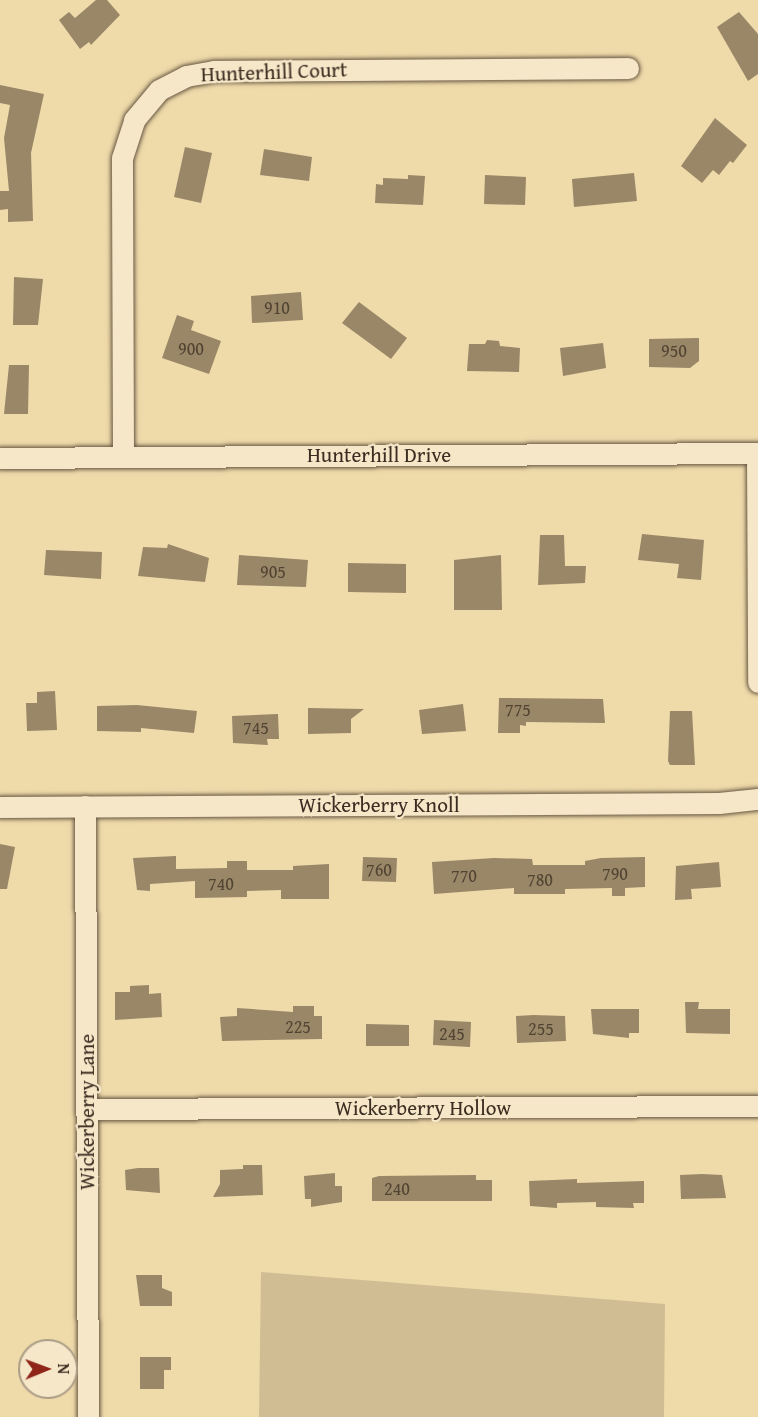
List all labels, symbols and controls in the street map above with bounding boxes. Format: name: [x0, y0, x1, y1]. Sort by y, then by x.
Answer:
street label: Hunterhill Court: [200, 57, 348, 87]
house number: 910: [264, 297, 290, 319]
house number: 900: [178, 338, 204, 360]
house number: 950: [661, 340, 687, 362]
street label: Hunterhill Drive: [307, 442, 451, 468]
house number: 905: [260, 561, 286, 583]
house number: 775: [505, 699, 531, 721]
house number: 745: [243, 717, 269, 739]
street label: Wickerberry Knoll: [298, 792, 460, 818]
house number: 760: [366, 859, 392, 881]
house number: 790: [602, 863, 628, 885]
house number: 770: [451, 865, 477, 887]
house number: 780: [527, 869, 553, 891]
house number: 740: [208, 873, 234, 895]
house number: 225: [285, 1016, 311, 1038]
house number: 255: [528, 1018, 554, 1040]
house number: 245: [439, 1023, 465, 1045]
street label: Wickerberry Lane: [74, 1034, 100, 1190]
street label: Wickerberry Hollow: [335, 1095, 511, 1121]
house number: 240: [384, 1178, 410, 1200]
north arrow: [18, 1339, 78, 1399]
text: N: [52, 1363, 76, 1374]

